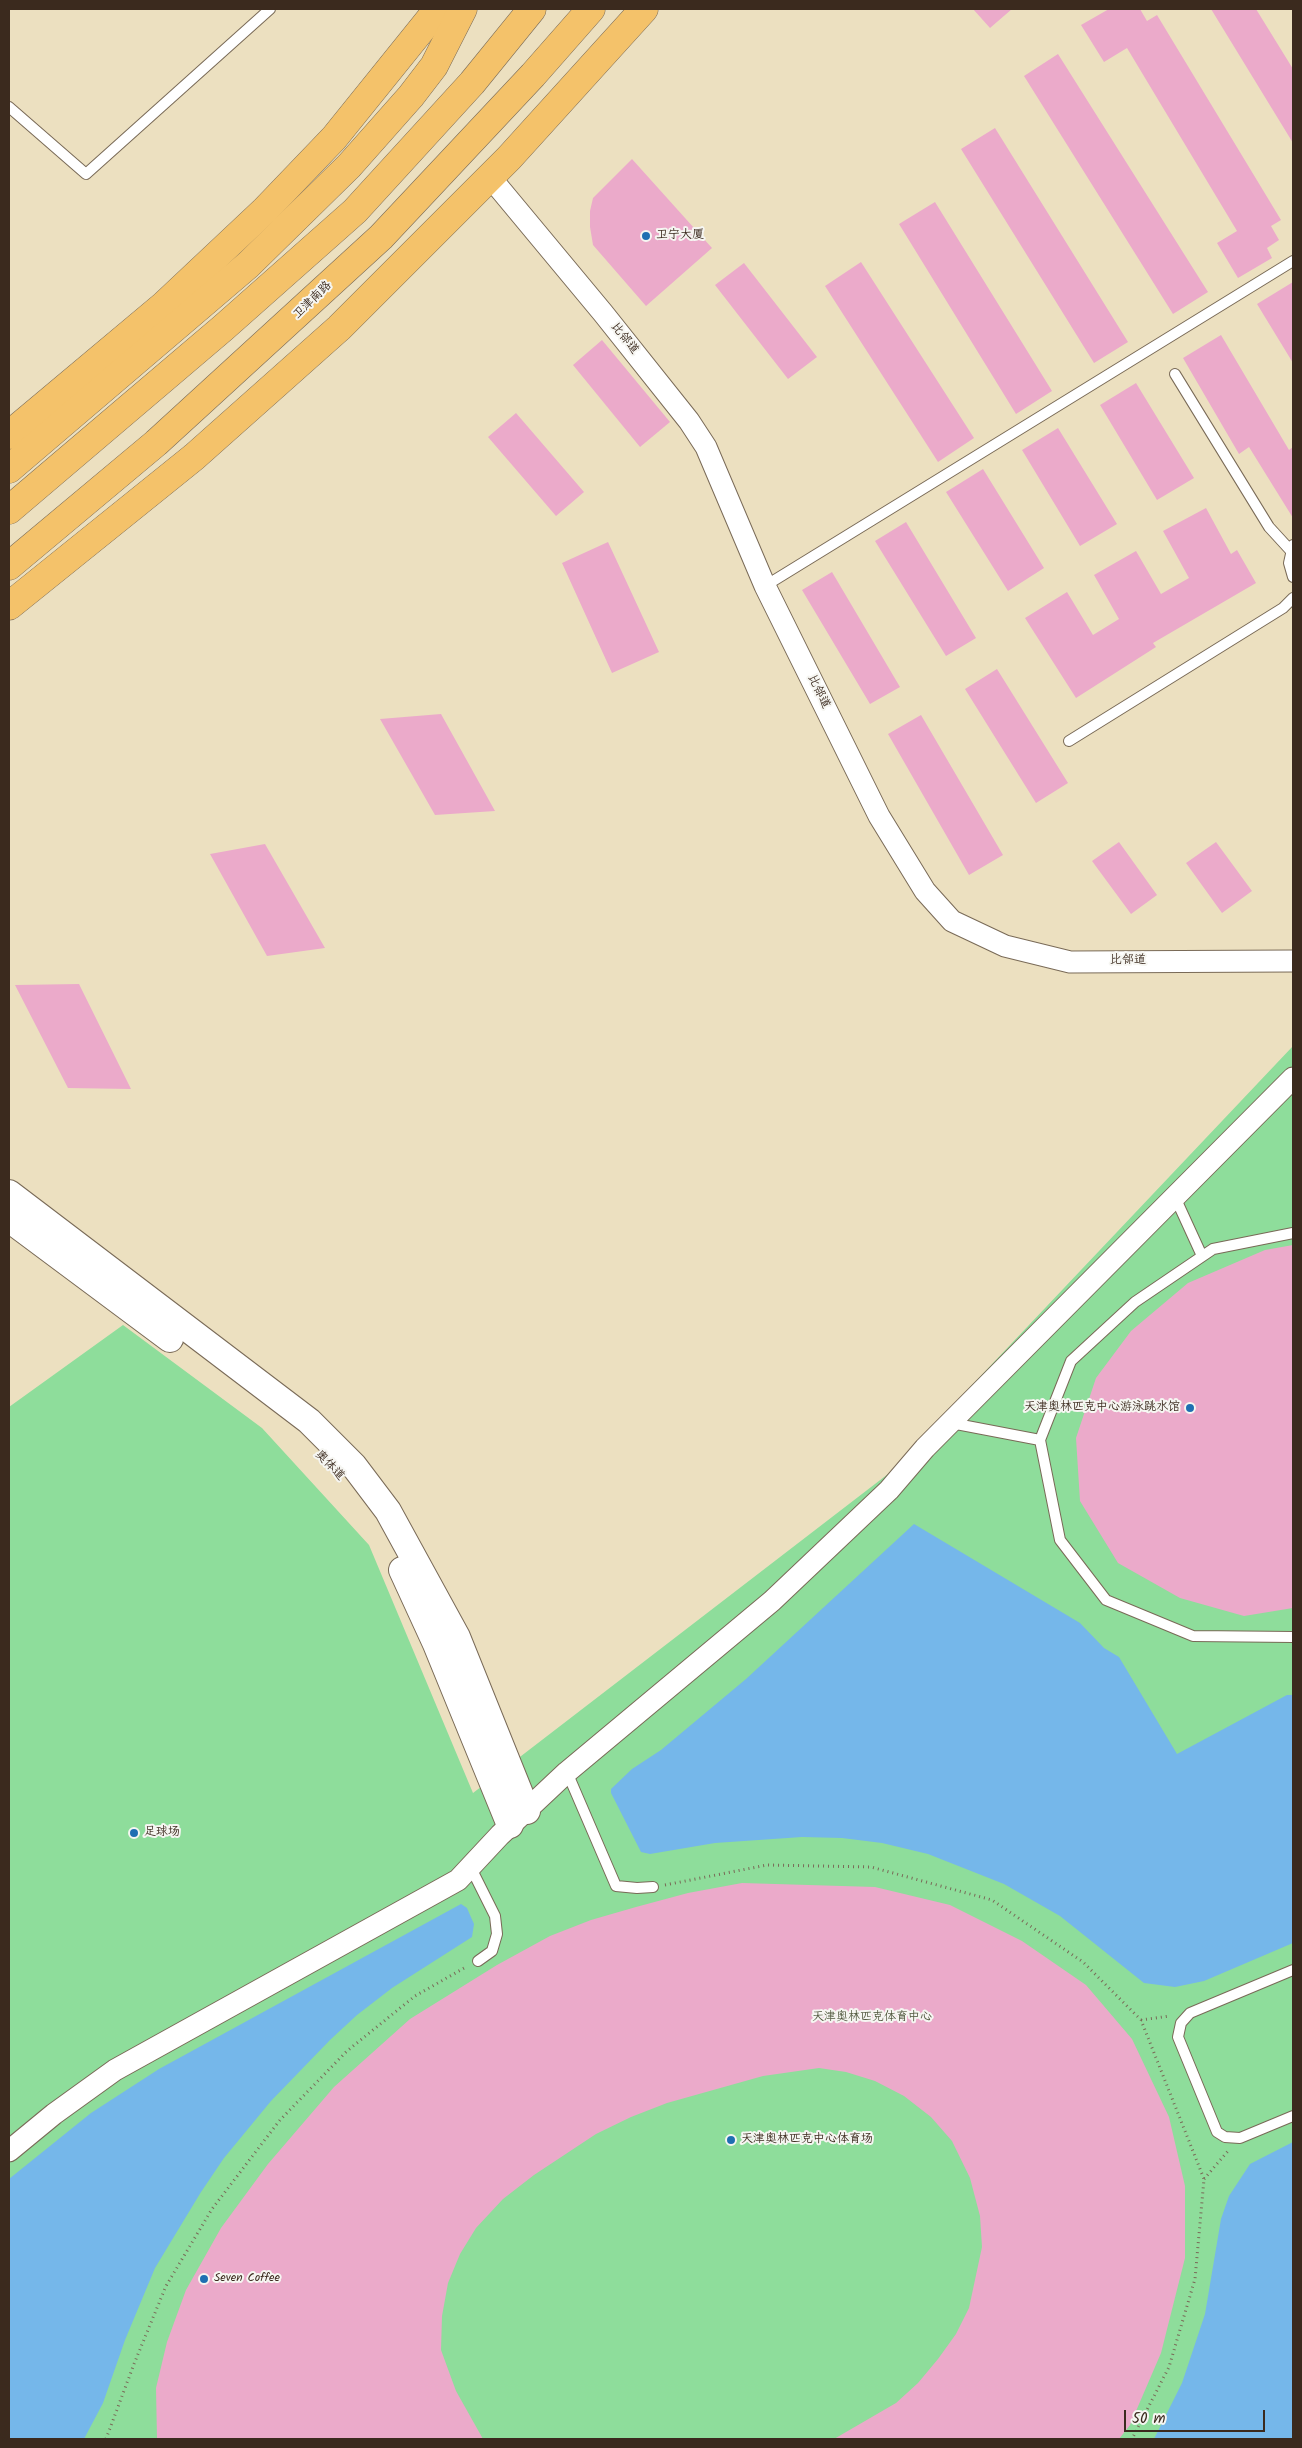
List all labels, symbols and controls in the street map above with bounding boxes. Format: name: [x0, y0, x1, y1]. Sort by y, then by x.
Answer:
place label: 卫宁大厦: [656, 229, 704, 243]
marker: 卫宁大厦: [640, 230, 652, 242]
street label: 卫津南路: [291, 279, 335, 323]
street label: 比邻道: [607, 320, 641, 358]
street label: 比邻道: [804, 673, 832, 711]
street label: 比邻道: [1110, 954, 1146, 968]
place label: 天津奥林匹克中心游泳跳水馆: [1024, 1401, 1180, 1415]
marker: 天津奥林匹克中心游泳跳水馆: [1184, 1402, 1196, 1414]
street label: 奥体道: [311, 1448, 347, 1484]
place label: 足球场: [144, 1826, 180, 1840]
marker: 足球场: [128, 1827, 140, 1839]
park label: 天津奥林匹克体育中心: [812, 2011, 932, 2025]
place label: 天津奥林匹克中心体育场: [741, 2133, 873, 2147]
marker: 天津奥林匹克中心体育场: [725, 2134, 737, 2146]
place label: Seven Coffee: [214, 2272, 280, 2286]
marker: Seven Coffee: [198, 2273, 210, 2285]
scale bar: [1127, 2400, 1268, 2432]
text: 50 m: [1132, 2407, 1166, 2431]

